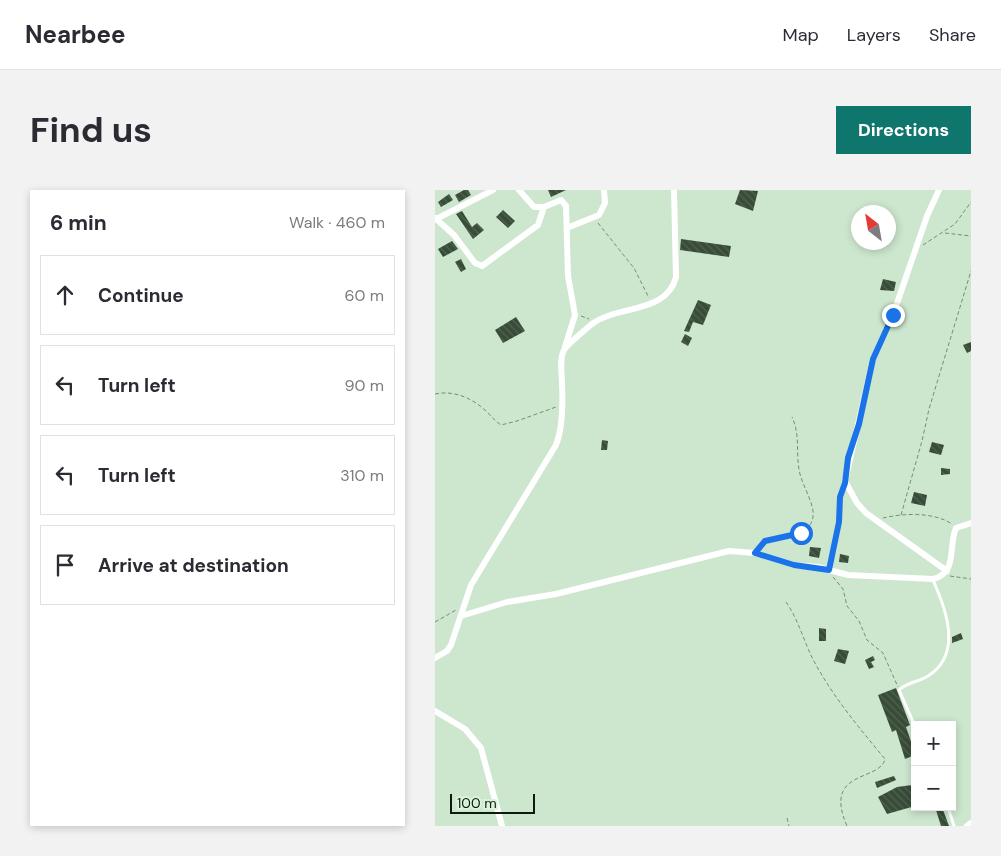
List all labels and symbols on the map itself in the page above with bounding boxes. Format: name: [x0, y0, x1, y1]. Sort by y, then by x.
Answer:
north arrow: [851, 205, 896, 250]
route end: [882, 304, 905, 327]
route start: [790, 522, 813, 545]
scale bar: [450, 791, 535, 814]

